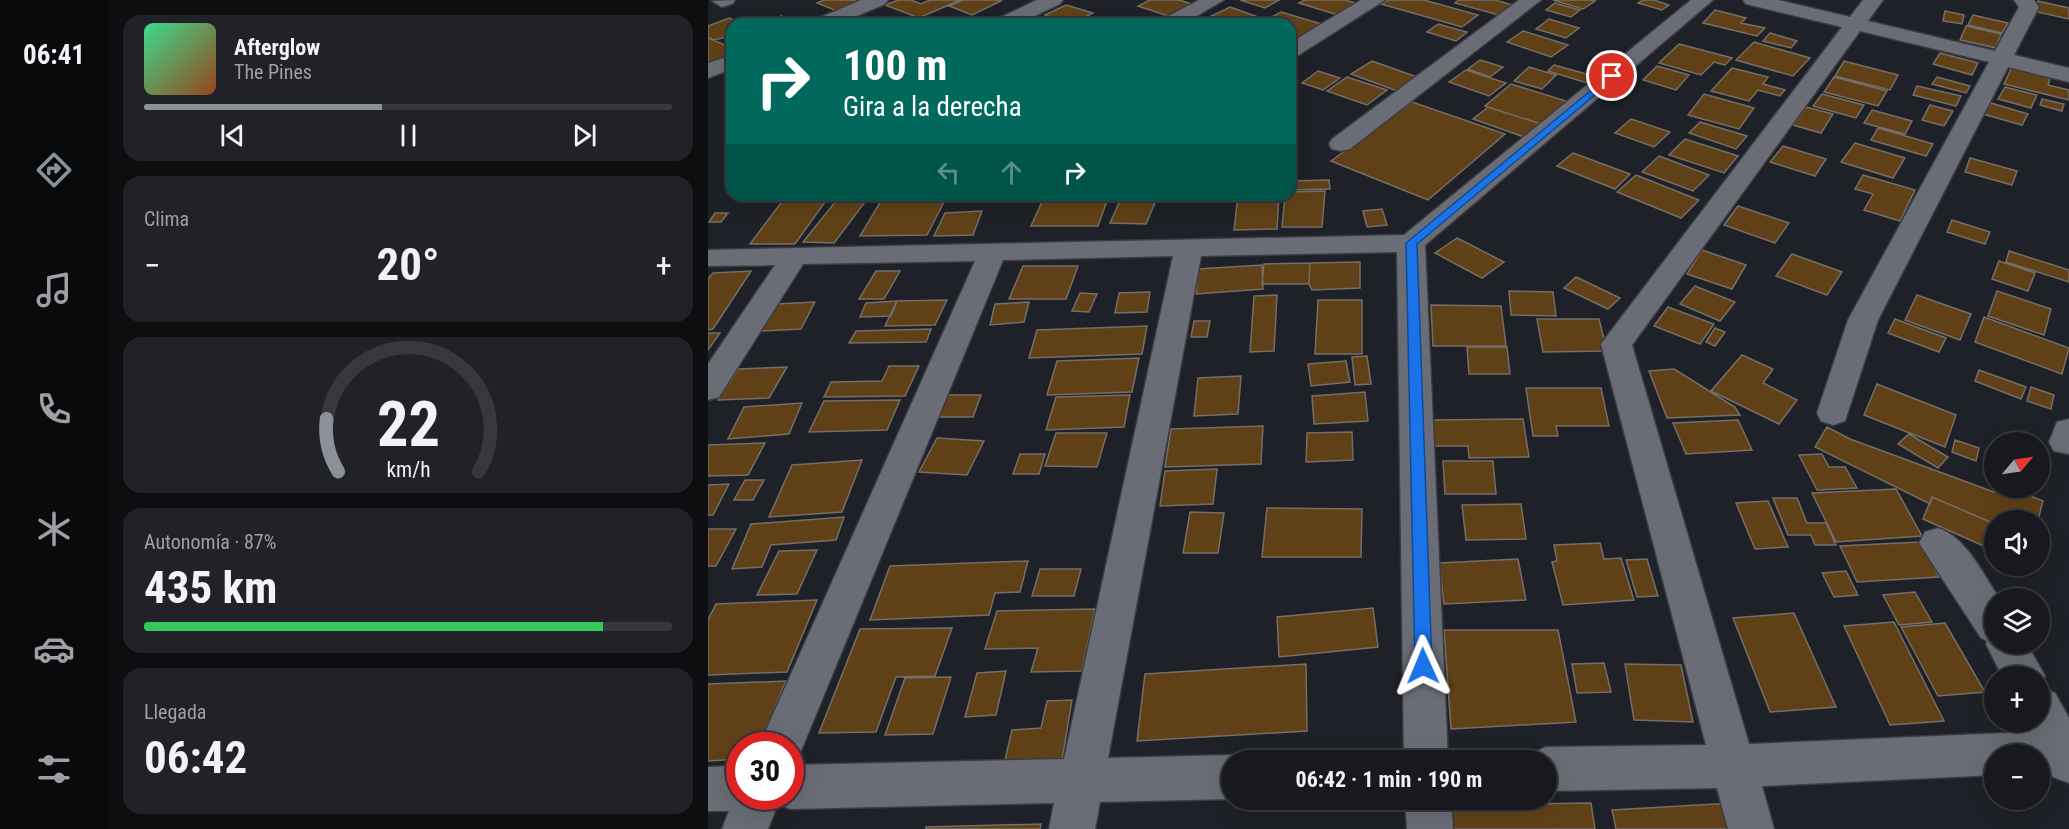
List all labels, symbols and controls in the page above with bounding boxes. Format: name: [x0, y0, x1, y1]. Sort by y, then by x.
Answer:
text: Afterglow: [234, 35, 320, 60]
text: 06:41: [23, 39, 85, 71]
text: 100 m: [843, 41, 948, 90]
icon: right: [744, 42, 822, 120]
pin: [1586, 50, 1637, 101]
icon: arrive: [1595, 59, 1628, 92]
text: The Pines: [234, 60, 312, 84]
text: Gira a la derecha: [843, 91, 1022, 123]
icon: previous: [216, 119, 249, 152]
icon: pause: [392, 119, 425, 152]
icon: next: [568, 119, 601, 152]
icon: directions: [33, 149, 75, 191]
icon: left: [932, 156, 965, 189]
icon: ahead: [995, 156, 1028, 189]
icon: right: [1058, 156, 1091, 189]
text: Clima: [144, 207, 189, 231]
text: 20°: [377, 238, 440, 291]
text: −: [144, 246, 161, 285]
text: +: [656, 246, 672, 285]
icon: music: [33, 269, 75, 311]
icon: phone: [33, 388, 75, 430]
text: 22: [376, 388, 440, 461]
north arrow: [1984, 432, 2050, 498]
map controls: [1984, 432, 2050, 810]
text: km/h: [386, 457, 430, 482]
icon: climate: [33, 508, 75, 550]
button: sound: [1984, 510, 2050, 576]
text: Autonomía · 87%: [144, 530, 276, 554]
text: 435 km: [144, 561, 277, 614]
button: layers: [1984, 588, 2050, 654]
icon: car: [33, 628, 75, 670]
position arrow: [1391, 634, 1455, 698]
button: +: [1984, 666, 2050, 732]
text: Llegada: [144, 700, 206, 724]
text: 06:42: [144, 731, 247, 784]
speed limit sign: 30: [726, 732, 804, 810]
button: −: [1984, 744, 2050, 810]
icon: filters: [33, 748, 75, 790]
text: 06:42 · 1 min · 190 m: [1296, 767, 1482, 792]

